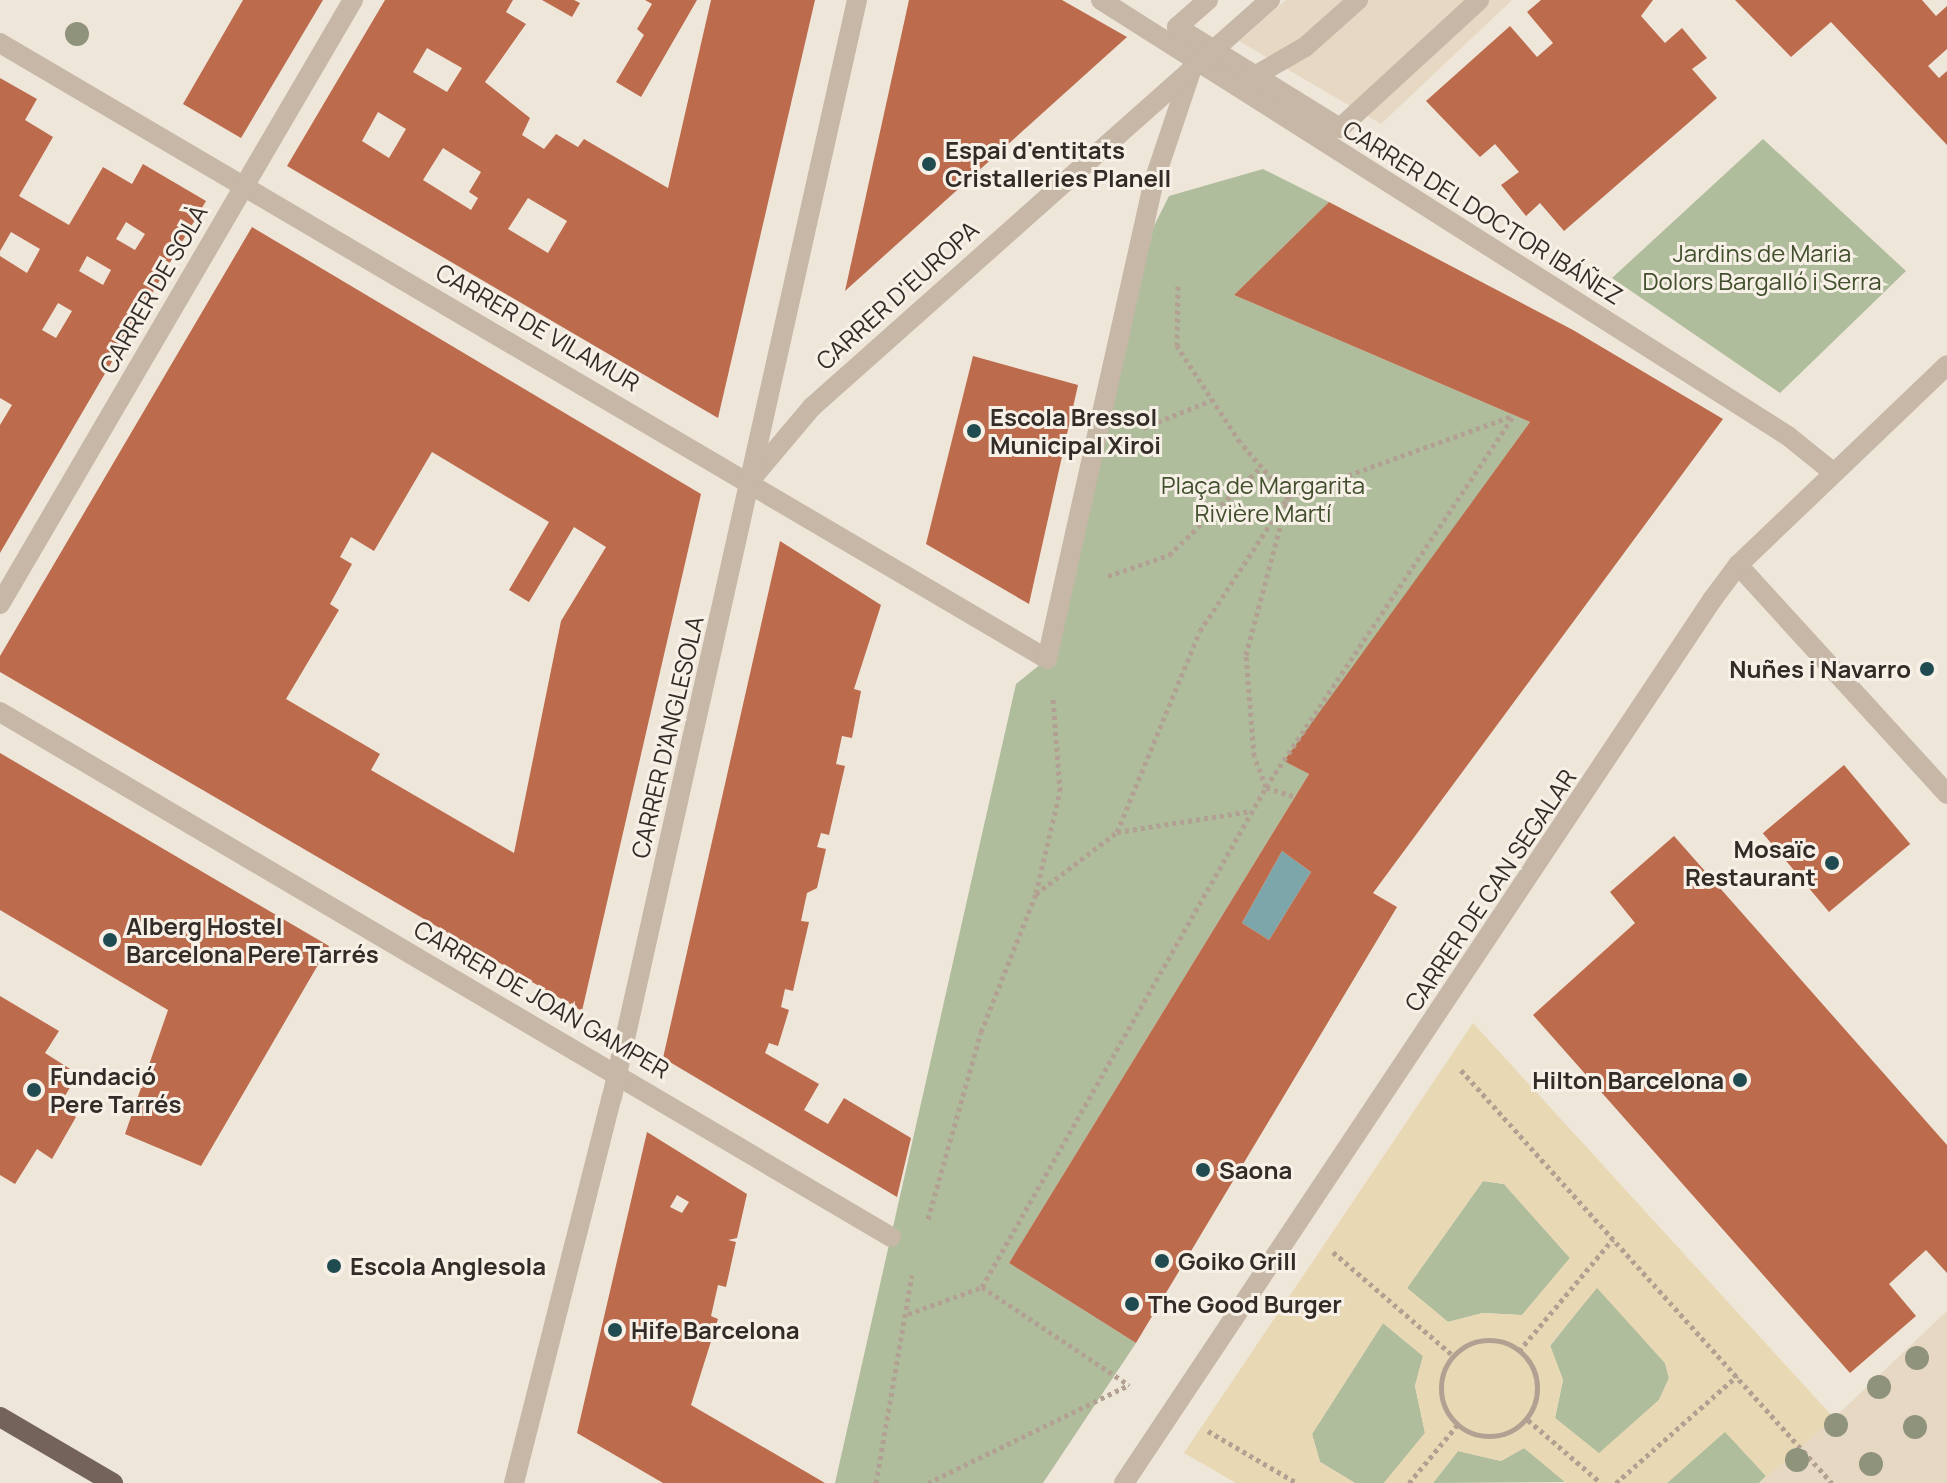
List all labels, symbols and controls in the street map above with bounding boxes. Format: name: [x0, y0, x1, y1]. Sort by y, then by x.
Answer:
street label: CARRER DEL DOCTOR IBÁÑEZ: [1337, 114, 1629, 310]
place label: Espai d'entitats Cristalleries Planell: [945, 136, 1171, 192]
marker: Espai d'entitats Cristalleries Planell: [920, 155, 938, 173]
street label: CARRER DE SOLÀ: [93, 200, 213, 378]
street label: CARRER D'EUROPA: [810, 215, 984, 375]
park label: Jardins de Maria Dolors Bargalló i Serra: [1642, 239, 1882, 295]
street label: CARRER DE VILAMUR: [431, 257, 645, 397]
place label: Escola Bressol Municipal Xiroi: [990, 403, 1161, 459]
marker: Escola Bressol Municipal Xiroi: [965, 422, 983, 440]
park label: Plaça de Margarita Rivière Martí: [1161, 471, 1365, 527]
street label: CARRER D'ANGLESOLA: [625, 613, 709, 861]
place label: Nuñes i Navarro: [1729, 655, 1911, 683]
marker: Nuñes i Navarro: [1918, 660, 1936, 678]
street label: CARRER DE CAN SEGALAR: [1398, 764, 1582, 1016]
place label: Mosaïc Restaurant: [1685, 835, 1816, 891]
marker: Mosaïc Restaurant: [1823, 854, 1841, 872]
place label: Alberg Hostel Barcelona Pere Tarrés: [126, 912, 379, 968]
street label: CARRER DE JOAN GAMPER: [409, 914, 675, 1084]
marker: Alberg Hostel Barcelona Pere Tarrés: [101, 931, 119, 949]
place label: Fundació Pere Tarrés: [50, 1062, 181, 1118]
place label: Hilton Barcelona: [1532, 1066, 1724, 1094]
marker: Hilton Barcelona: [1731, 1071, 1749, 1089]
marker: Fundació Pere Tarrés: [25, 1081, 43, 1099]
place label: Saona: [1219, 1156, 1292, 1184]
marker: Saona: [1194, 1161, 1212, 1179]
place label: Goiko Grill: [1178, 1247, 1297, 1275]
place label: Escola Anglesola: [350, 1252, 546, 1280]
marker: Goiko Grill: [1153, 1252, 1171, 1270]
marker: Escola Anglesola: [325, 1257, 343, 1275]
place label: The Good Burger: [1148, 1290, 1342, 1318]
marker: The Good Burger: [1123, 1295, 1141, 1313]
place label: Hife Barcelona: [631, 1316, 799, 1344]
marker: Hife Barcelona: [606, 1321, 624, 1339]

